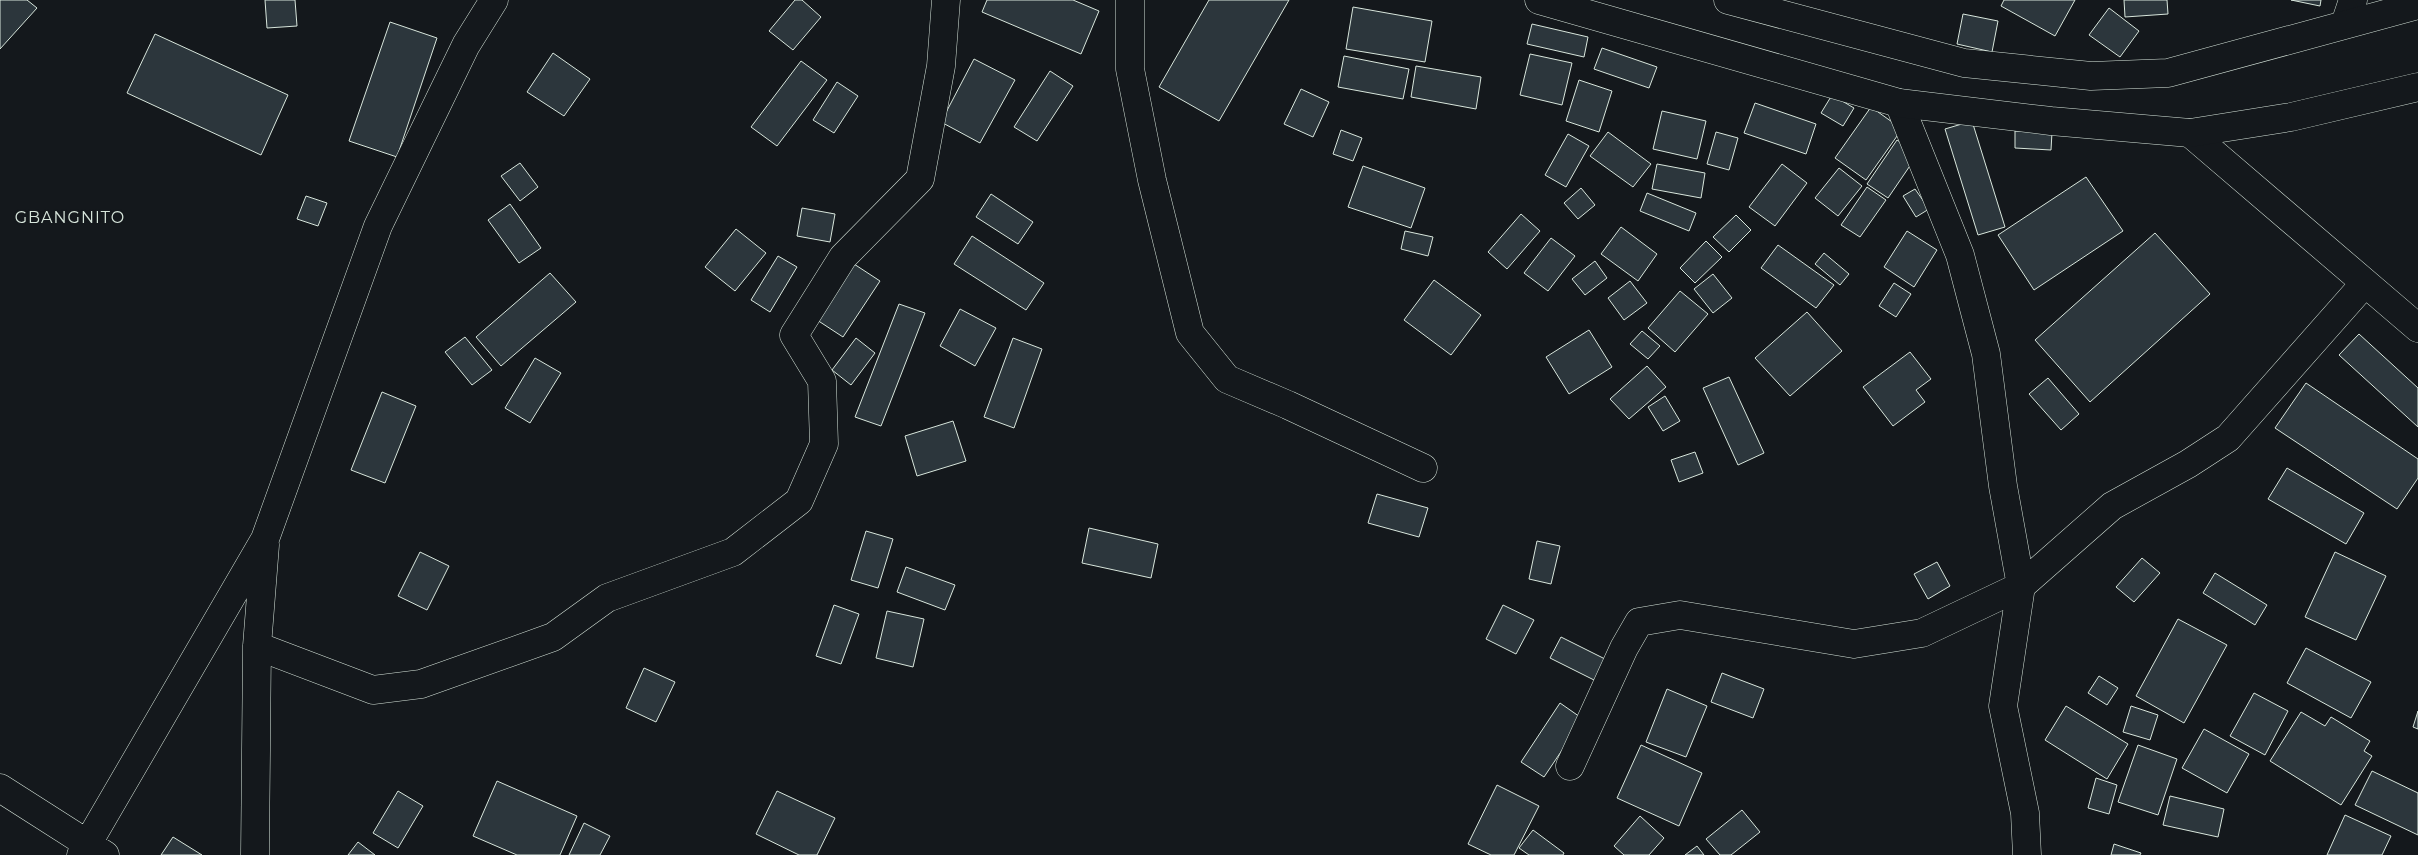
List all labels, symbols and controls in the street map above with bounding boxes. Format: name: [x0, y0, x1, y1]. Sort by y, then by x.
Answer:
district label: GBANGNITO: [15, 208, 125, 227]

